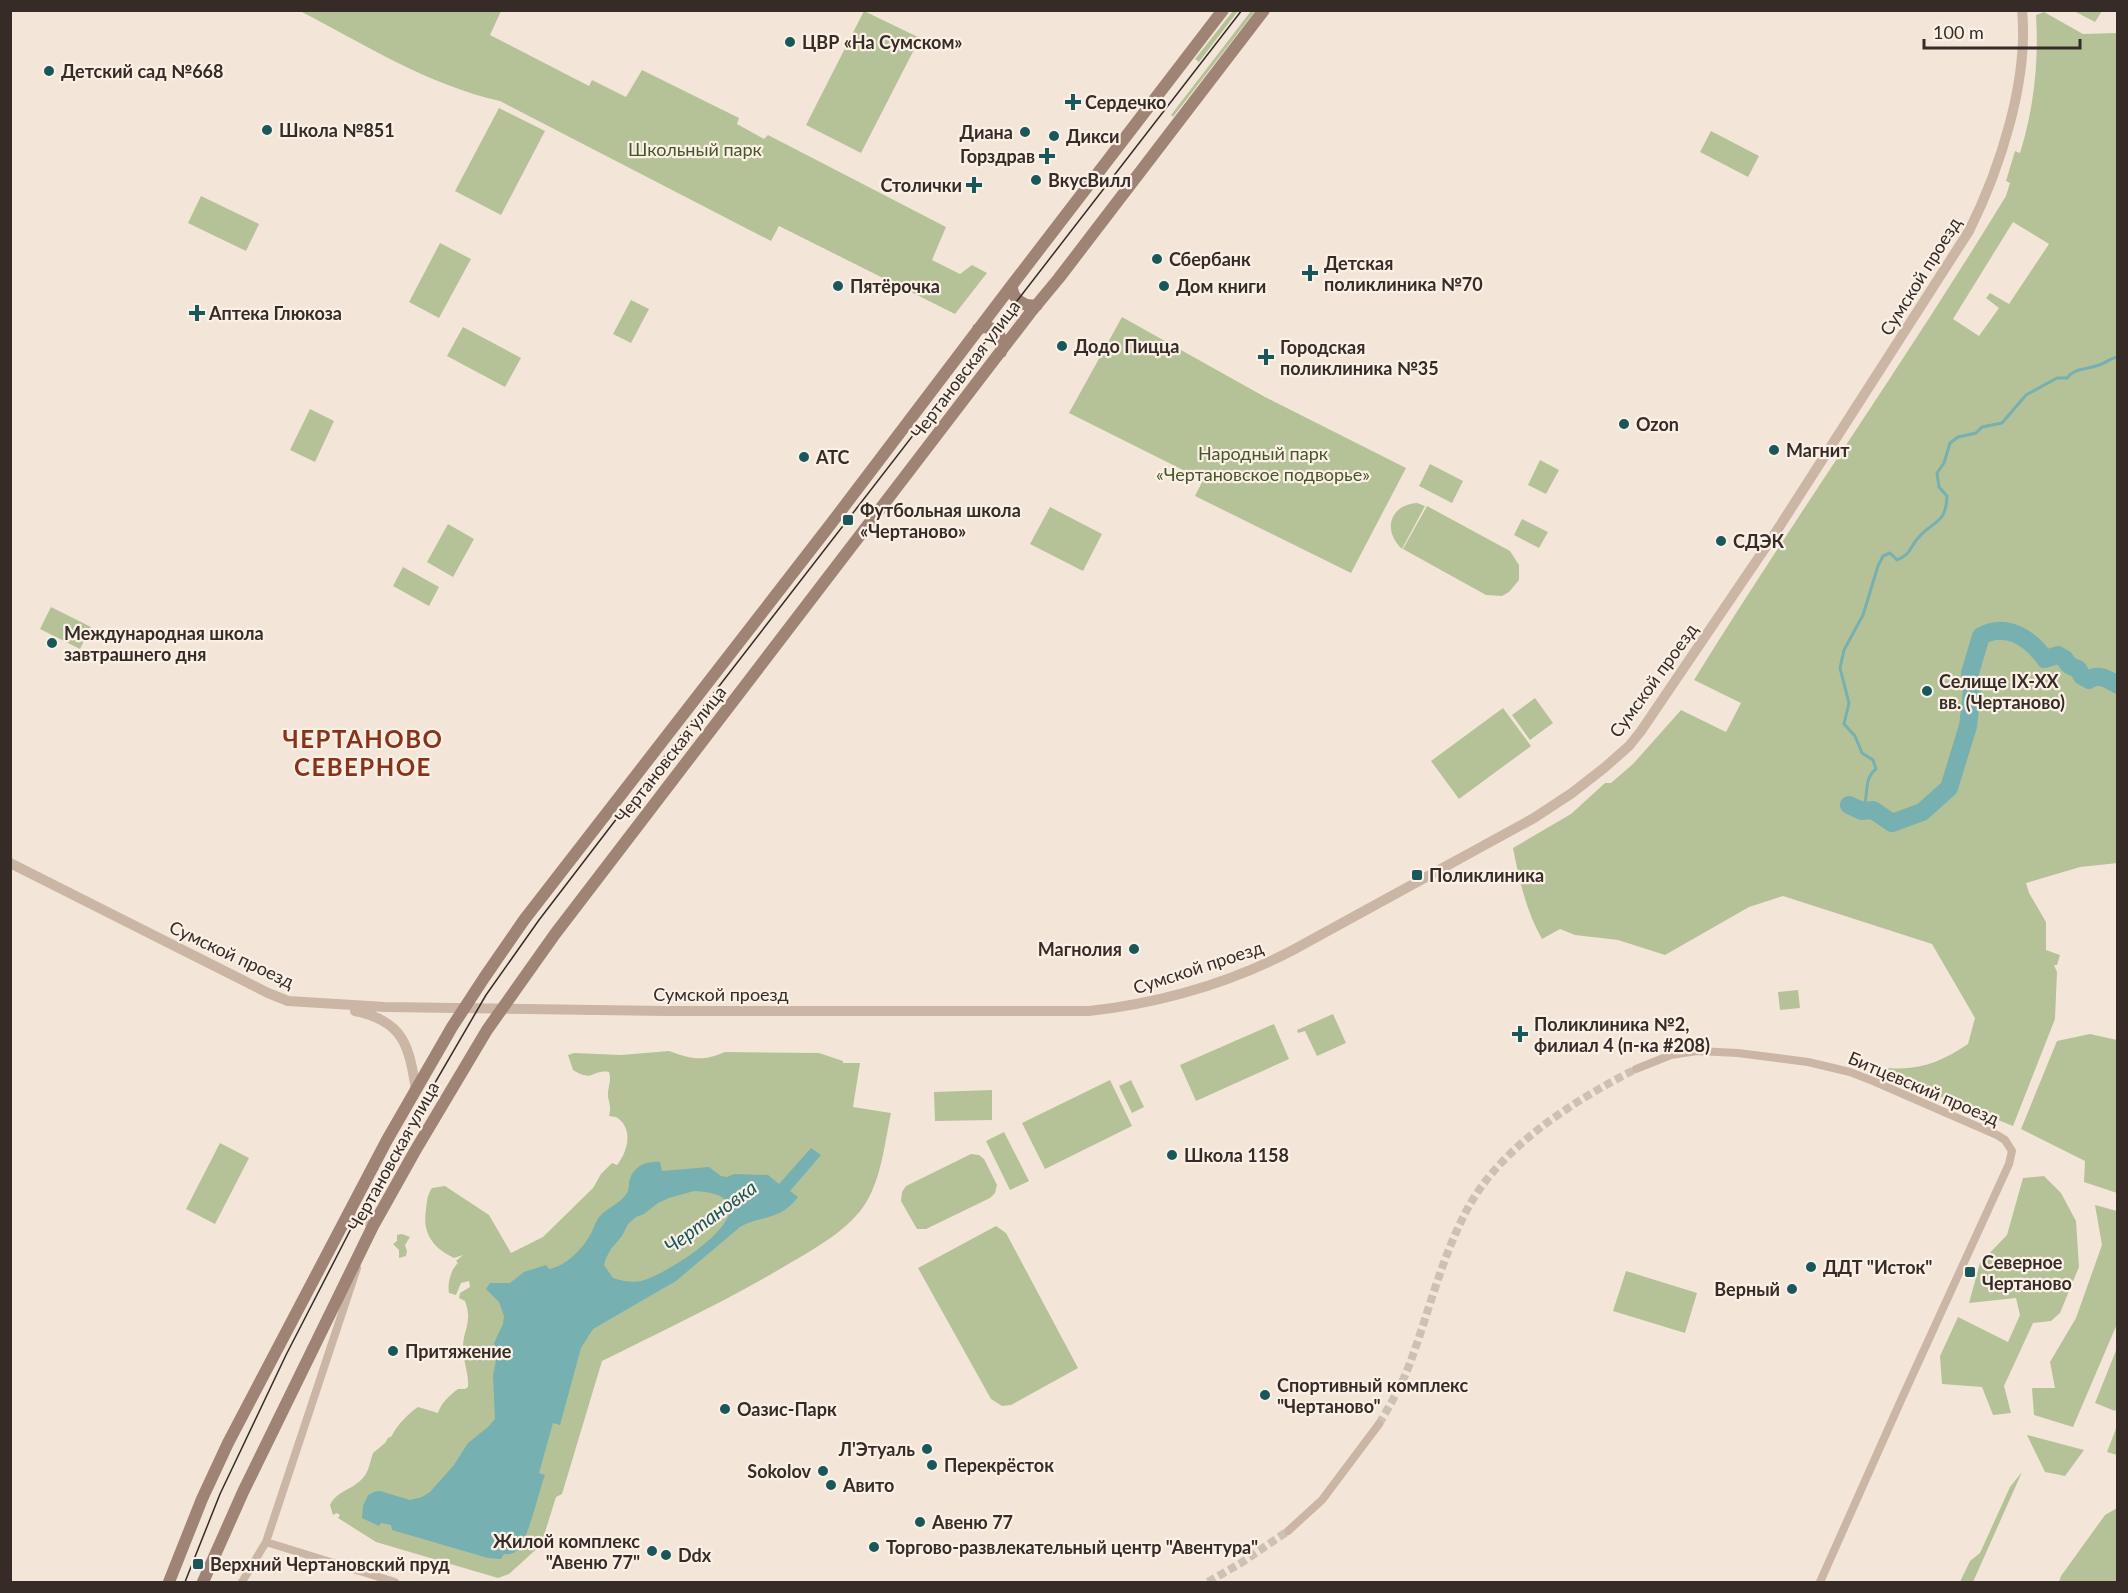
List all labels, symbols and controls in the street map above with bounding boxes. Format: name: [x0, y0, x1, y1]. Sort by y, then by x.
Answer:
scale bar: [1924, 12, 2080, 50]
text: 100 m: [1933, 21, 1984, 43]
place label: ЦВР «На Сумском»: [802, 31, 963, 53]
marker: ЦВР «На Сумском»: [783, 35, 797, 49]
place label: Детский сад №668: [61, 60, 224, 82]
marker: Детский сад №668: [42, 64, 56, 78]
place label: Сердечко: [1085, 91, 1166, 113]
marker: Сердечко: [1066, 95, 1080, 109]
place label: Школа №851: [279, 119, 395, 141]
place label: Диана: [960, 121, 1013, 143]
marker: Школа №851: [260, 123, 274, 137]
marker: Диана: [1018, 125, 1032, 139]
place label: Дикси: [1066, 125, 1119, 147]
marker: Дикси: [1047, 129, 1061, 143]
park label: Школьный парк: [628, 138, 763, 160]
place label: Горздрав: [960, 145, 1035, 167]
marker: Горздрав: [1040, 149, 1054, 163]
place label: ВкусВилл: [1048, 169, 1131, 191]
marker: ВкусВилл: [1029, 173, 1043, 187]
place label: Столички: [880, 174, 962, 196]
marker: Столички: [967, 178, 981, 192]
street label: Сумской проезд: [1875, 213, 1965, 339]
place label: Сбербанк: [1169, 248, 1251, 270]
marker: Сбербанк: [1150, 252, 1164, 266]
place label: Детская поликлиника №70: [1324, 252, 1483, 295]
marker: Детская поликлиника №70: [1301, 264, 1319, 282]
place label: Пятёрочка: [850, 275, 940, 297]
place label: Дом книги: [1176, 275, 1266, 297]
marker: Пятёрочка: [831, 279, 845, 293]
marker: Дом книги: [1157, 279, 1171, 293]
street label: Чертановская улица: [906, 295, 1024, 443]
place label: Аптека Глюкоза: [208, 302, 342, 324]
marker: Аптека Глюкоза: [190, 306, 204, 320]
place label: Додо Пицца: [1074, 335, 1179, 357]
place label: Городская поликлиника №35: [1280, 336, 1439, 379]
marker: Додо Пицца: [1055, 339, 1069, 353]
marker: Городская поликлиника №35: [1257, 348, 1275, 366]
place label: Ozon: [1636, 413, 1679, 435]
marker: Ozon: [1617, 417, 1631, 431]
place label: Магнит: [1786, 439, 1850, 461]
park label: Народный парк «Чертановское подворье»: [1156, 442, 1370, 485]
marker: Магнит: [1767, 443, 1781, 457]
place label: АТС: [815, 446, 850, 468]
marker: АТС: [797, 450, 811, 464]
place label: Футбольная школа «Чертаново»: [860, 499, 1021, 542]
marker: Футбольная школа «Чертаново»: [841, 513, 855, 527]
place label: СДЭК: [1733, 530, 1784, 552]
marker: СДЭК: [1714, 534, 1728, 548]
street label: Сумской проезд: [1604, 619, 1702, 741]
place label: Международная школа завтрашнего дня: [64, 622, 264, 665]
marker: Международная школа завтрашнего дня: [45, 636, 59, 650]
place label: Селище IX-XX вв. (Чертаново): [1939, 670, 2065, 713]
street label: Чертановская улица: [610, 681, 730, 827]
marker: Селище IX-XX вв. (Чертаново): [1920, 684, 1934, 698]
district label: ЧЕРТАНОВО СЕВЕРНОЕ: [283, 724, 443, 781]
place label: Поликлиника: [1429, 864, 1544, 886]
marker: Поликлиника: [1410, 868, 1424, 882]
street label: Сумской проезд: [166, 915, 298, 993]
street label: Сумской проезд: [1130, 936, 1266, 998]
place label: Магнолия: [1038, 938, 1122, 960]
marker: Магнолия: [1127, 942, 1141, 956]
street label: Сумской проезд: [653, 983, 789, 1005]
place label: Поликлиника №2, филиал 4 (п-ка #208): [1534, 1013, 1710, 1056]
marker: Поликлиника №2, филиал 4 (п-ка #208): [1511, 1025, 1529, 1043]
street label: Битцевский проезд: [1845, 1046, 2003, 1130]
street label: Чертановская улица: [343, 1077, 443, 1235]
place label: Школа 1158: [1184, 1144, 1289, 1166]
marker: Школа 1158: [1165, 1148, 1179, 1162]
water label: Чертановка: [659, 1175, 761, 1257]
place label: Северное Чертаново: [1982, 1251, 2072, 1294]
place label: ДДТ "Исток": [1823, 1256, 1932, 1278]
marker: ДДТ "Исток": [1804, 1260, 1818, 1274]
marker: Северное Чертаново: [1963, 1265, 1977, 1279]
place label: Верный: [1714, 1278, 1780, 1300]
marker: Верный: [1785, 1282, 1799, 1296]
place label: Притяжение: [405, 1340, 512, 1362]
marker: Притяжение: [386, 1344, 400, 1358]
place label: Спортивный комплекс "Чертаново": [1277, 1374, 1468, 1417]
marker: Спортивный комплекс "Чертаново": [1258, 1388, 1272, 1402]
place label: Оазис-Парк: [737, 1398, 837, 1420]
marker: Оазис-Парк: [718, 1402, 732, 1416]
place label: Л'Этуаль: [838, 1438, 915, 1460]
marker: Л'Этуаль: [920, 1442, 934, 1456]
place label: Перекрёсток: [944, 1454, 1054, 1476]
marker: Перекрёсток: [925, 1458, 939, 1472]
place label: Sokolov: [747, 1460, 811, 1482]
marker: Sokolov: [816, 1464, 830, 1478]
place label: Авито: [842, 1474, 894, 1496]
marker: Авито: [824, 1478, 838, 1492]
place label: Авеню 77: [931, 1511, 1013, 1533]
marker: Авеню 77: [913, 1515, 927, 1529]
place label: Жилой комплекс "Авеню 77": [493, 1530, 640, 1573]
place label: Торгово-развлекательный центр "Авентура": [886, 1536, 1258, 1558]
marker: Торгово-развлекательный центр "Авентура": [867, 1540, 881, 1554]
marker: Жилой комплекс "Авеню 77": [645, 1544, 659, 1558]
place label: Ddx: [678, 1544, 712, 1566]
marker: Ddx: [659, 1548, 673, 1562]
place label: Верхний Чертановский пруд: [210, 1553, 450, 1575]
marker: Верхний Чертановский пруд: [191, 1557, 205, 1571]

